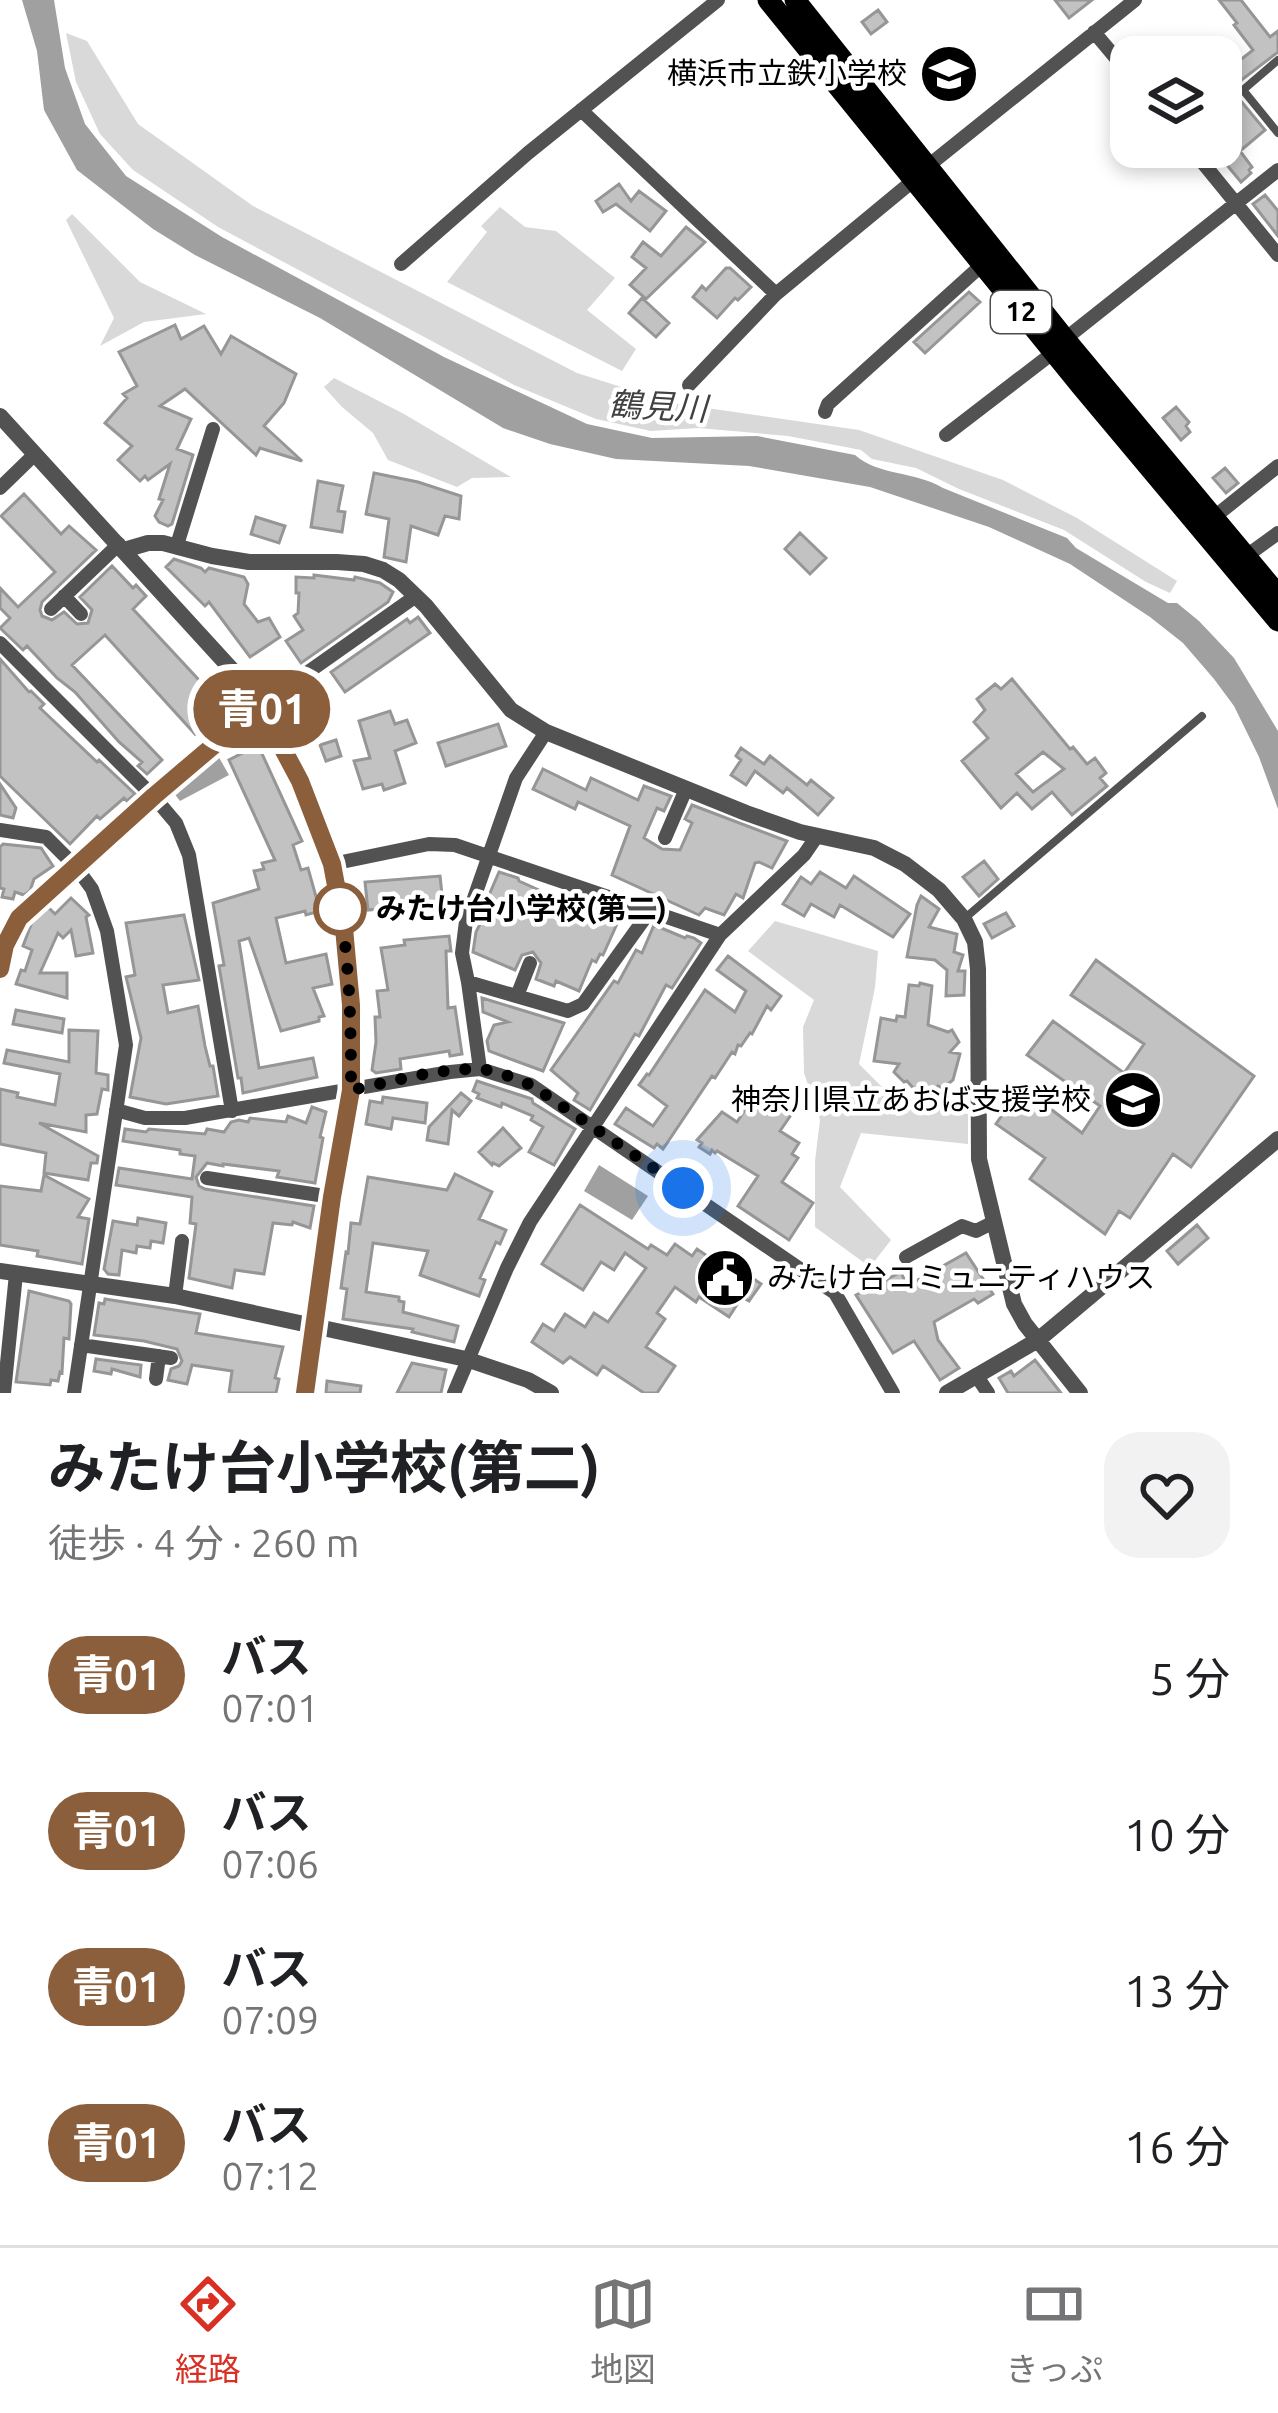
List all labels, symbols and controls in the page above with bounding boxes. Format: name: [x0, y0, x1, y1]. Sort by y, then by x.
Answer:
map controls: [1110, 36, 1242, 168]
button: layers: [1110, 36, 1242, 168]
school or university icon: 横浜市立鉄小学校: [918, 43, 980, 105]
place label: 横浜市立鉄小学校: [667, 56, 907, 90]
road number: 12: [991, 291, 1051, 333]
water label: 鶴見川: [608, 384, 711, 427]
line badge: 青01: [193, 670, 331, 748]
text: 青01: [217, 685, 307, 732]
marker: みたけ台小学校(第二): [315, 884, 365, 934]
place label: みたけ台小学校(第二): [376, 891, 667, 925]
school or university icon: 神奈川県立あおば支援学校: [1102, 1069, 1164, 1131]
place label: 神奈川県立あおば支援学校: [731, 1082, 1091, 1116]
your location: [653, 1158, 713, 1218]
public building icon: みたけ台コミュニティハウス: [694, 1247, 756, 1309]
place label: みたけ台コミュニティハウス: [767, 1260, 1155, 1294]
button: heart: [1104, 1432, 1230, 1558]
text: みたけ台小学校(第二): [48, 1435, 600, 1499]
text: 徒歩 · 4 分 · 260 m: [48, 1521, 359, 1564]
text: バス: [221, 1631, 311, 1682]
text: 青01: [72, 1651, 161, 1698]
text: 5 分: [1149, 1653, 1230, 1704]
text: 07:01: [221, 1686, 319, 1729]
text: バス: [221, 1787, 311, 1838]
text: 青01: [72, 1807, 161, 1854]
text: 10 分: [1124, 1809, 1230, 1860]
text: 07:06: [221, 1842, 319, 1885]
text: バス: [221, 1943, 311, 1994]
text: 青01: [72, 1963, 161, 2010]
text: 13 分: [1124, 1965, 1230, 2016]
text: 07:09: [221, 1998, 319, 2041]
text: バス: [221, 2099, 311, 2150]
text: 青01: [72, 2119, 161, 2166]
text: 16 分: [1124, 2121, 1230, 2172]
text: 07:12: [221, 2154, 319, 2197]
tab: 経路: [175, 2271, 241, 2391]
tab: 地図: [590, 2271, 656, 2391]
tab: きっぷ: [1006, 2271, 1103, 2391]

